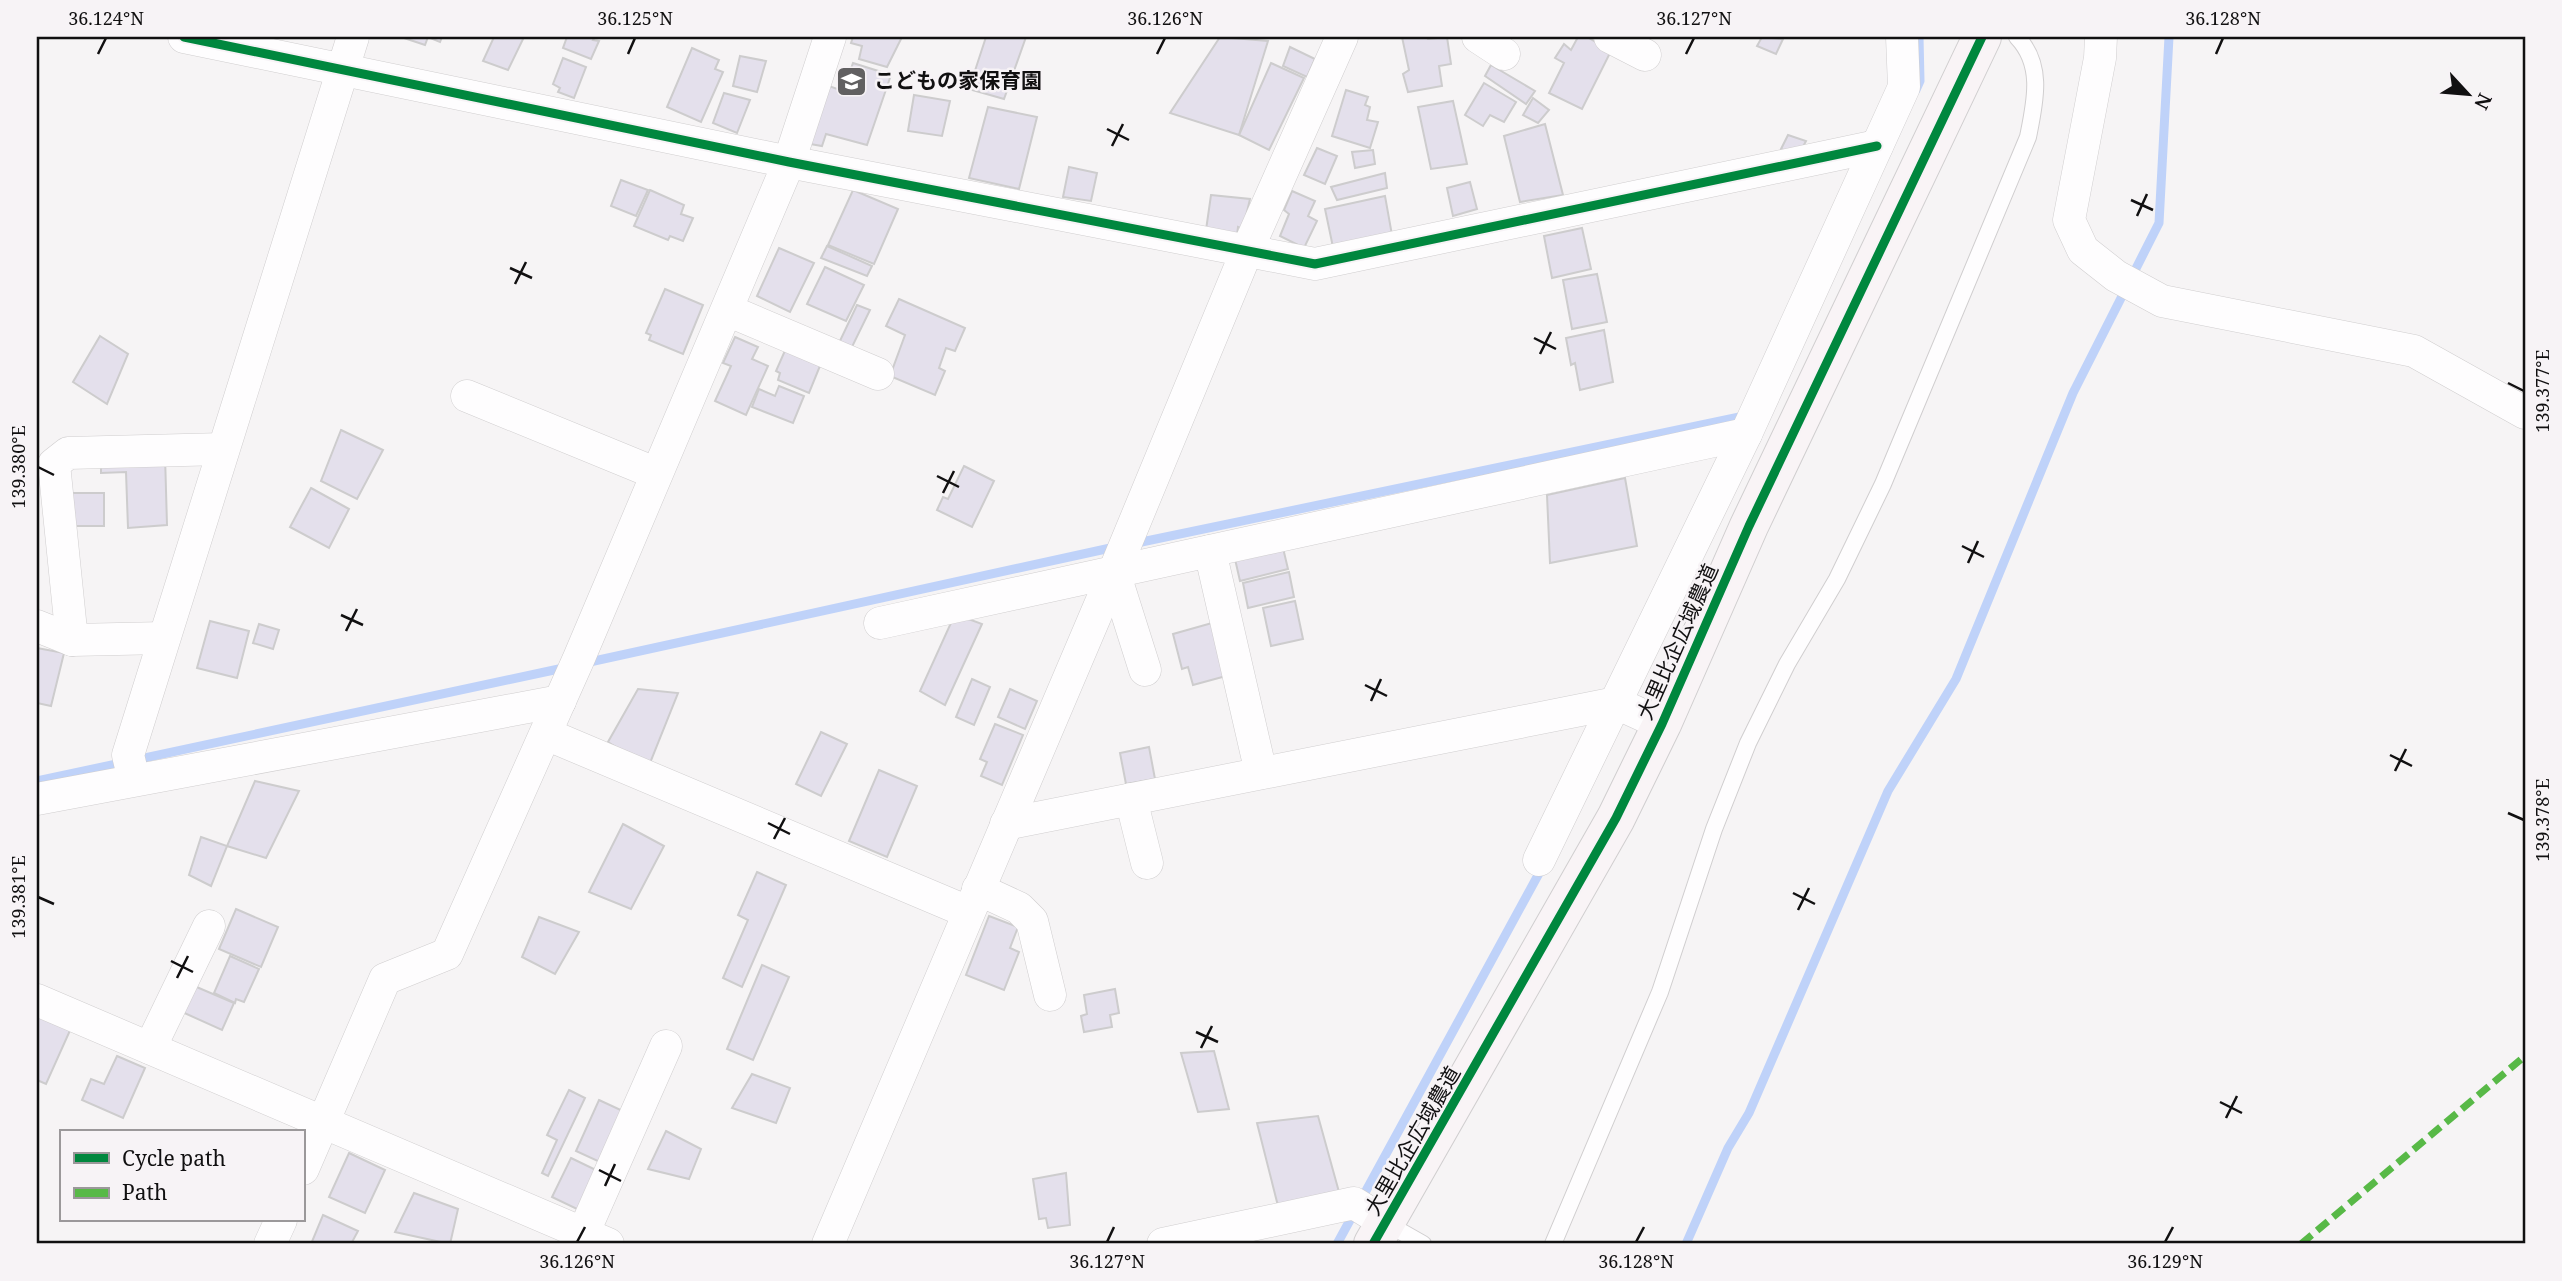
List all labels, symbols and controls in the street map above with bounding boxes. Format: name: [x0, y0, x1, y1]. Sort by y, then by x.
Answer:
text: 36.124°N: [68, 6, 144, 30]
text: 36.125°N: [597, 6, 673, 30]
text: 36.126°N: [1127, 6, 1203, 30]
text: 36.127°N: [1656, 6, 1732, 30]
text: 36.128°N: [2185, 6, 2261, 30]
north arrow: [2432, 60, 2502, 130]
school or university icon: こどもの家保育園: [834, 64, 868, 98]
place label: こどもの家保育園: [874, 66, 1042, 94]
text: N: [2468, 89, 2498, 114]
text: 139.377°E: [2530, 349, 2554, 433]
text: 139.380°E: [6, 425, 30, 509]
street label: 大里比企広域農道: [1630, 559, 1724, 724]
text: 139.378°E: [2530, 778, 2554, 862]
text: 139.381°E: [6, 855, 30, 939]
street label: 大里比企広域農道: [1358, 1061, 1466, 1220]
legend: [60, 1130, 304, 1222]
text: Cycle path: [122, 1144, 226, 1172]
text: Path: [122, 1178, 167, 1206]
text: 36.126°N: [539, 1249, 615, 1273]
text: 36.127°N: [1069, 1249, 1145, 1273]
text: 36.128°N: [1598, 1249, 1674, 1273]
text: 36.129°N: [2127, 1249, 2203, 1273]

